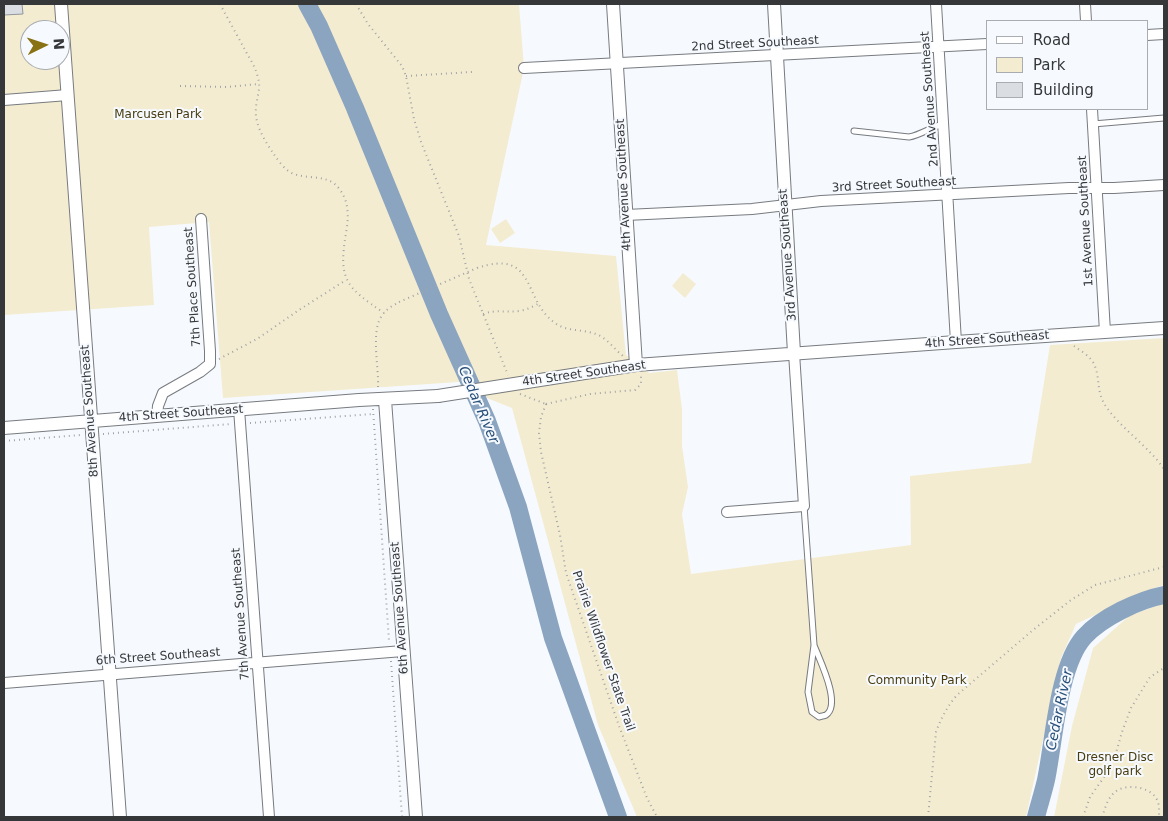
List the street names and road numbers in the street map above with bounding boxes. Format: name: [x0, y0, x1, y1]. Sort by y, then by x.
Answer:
street label: 2nd Avenue Southeast: [918, 31, 942, 167]
street label: 2nd Street Southeast: [691, 33, 819, 55]
street label: 4th Avenue Southeast: [613, 118, 635, 252]
street label: 1st Avenue Southeast: [1075, 155, 1097, 287]
street label: 3rd Street Southeast: [831, 175, 957, 195]
street label: 3rd Avenue Southeast: [776, 188, 800, 322]
street label: 7th Place Southeast: [182, 227, 204, 347]
street label: 4th Street Southeast: [924, 328, 1050, 352]
street label: 8th Avenue Southeast: [78, 344, 102, 478]
street label: 4th Street Southeast: [521, 358, 647, 390]
street label: 4th Street Southeast: [118, 402, 244, 426]
street label: 6th Avenue Southeast: [388, 541, 412, 675]
street label: 7th Avenue Southeast: [229, 547, 253, 681]
street label: Prairie Wildflower State Trail: [569, 569, 637, 733]
street label: 6th Street Southeast: [95, 645, 221, 669]

